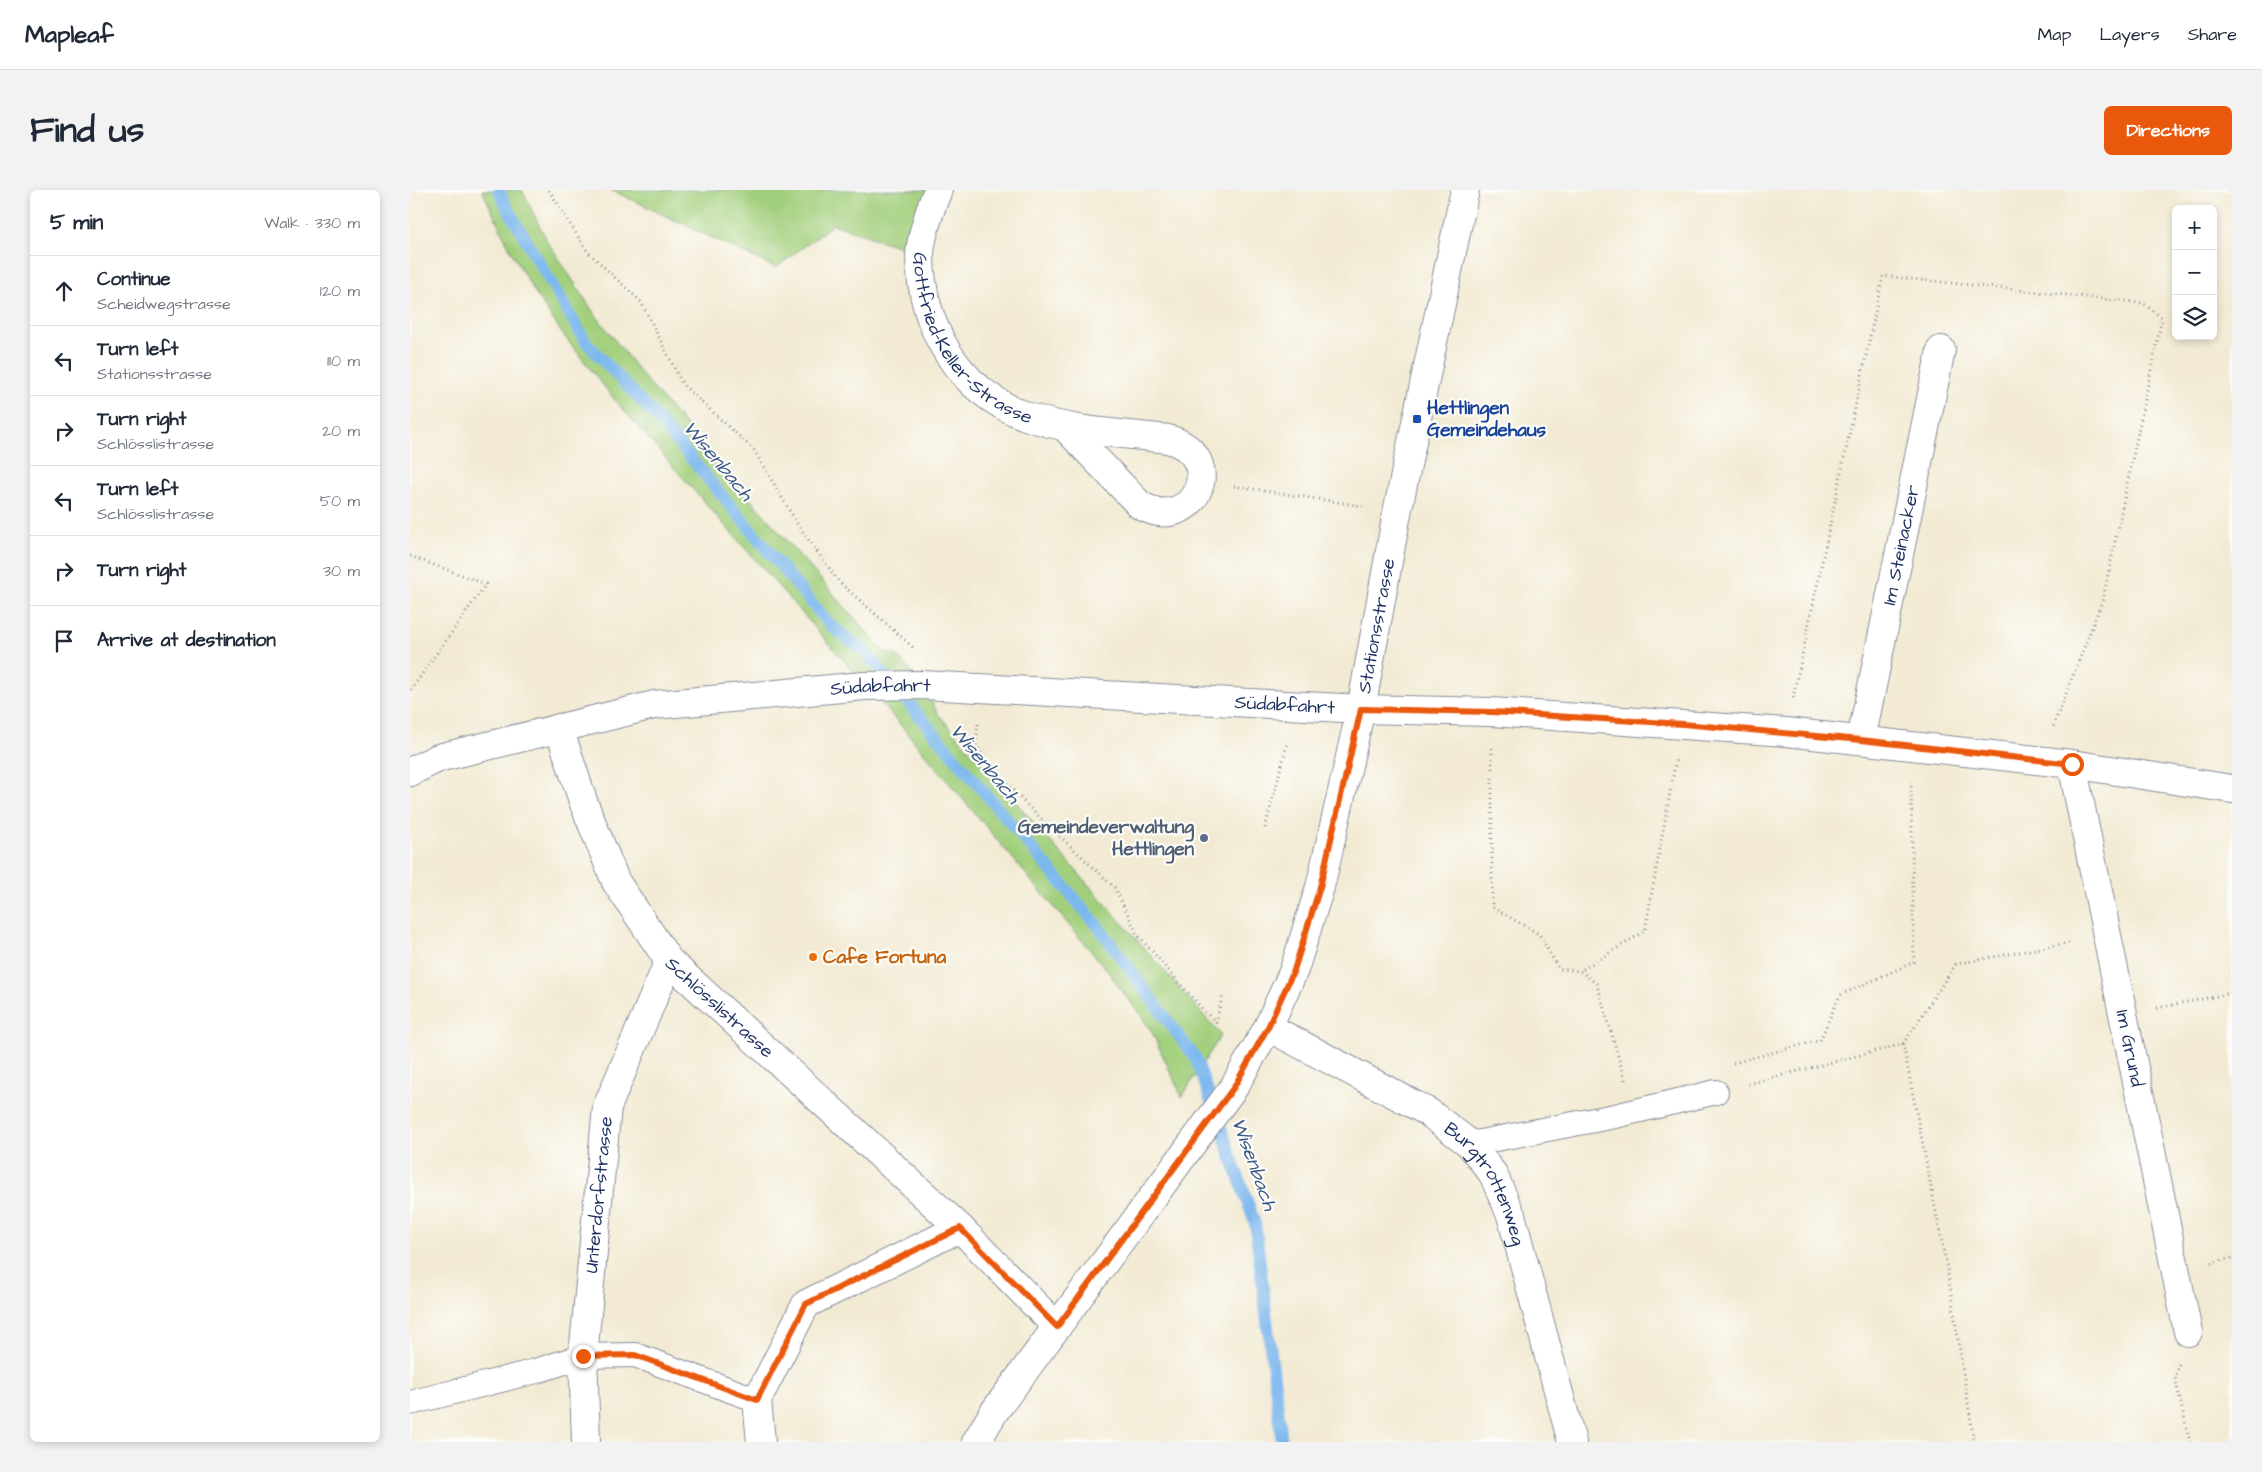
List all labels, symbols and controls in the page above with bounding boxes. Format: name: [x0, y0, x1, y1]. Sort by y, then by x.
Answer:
text: Mapleaf: [25, 18, 114, 52]
text: Map: [2037, 22, 2071, 47]
text: Layers: [2099, 22, 2160, 47]
text: Share: [2188, 22, 2237, 47]
text: Find us: [30, 106, 144, 155]
button: Directions: [2104, 106, 2232, 155]
map controls: [2172, 205, 2217, 340]
button: +: [2172, 205, 2217, 250]
text: 5 min: [50, 208, 103, 237]
text: Walk · 330 m: [264, 212, 360, 234]
button: −: [2172, 250, 2217, 295]
street label: Gottfried-Keller-Strasse: [906, 252, 1036, 431]
text: Continue: [97, 266, 171, 293]
icon: ahead: [50, 277, 78, 305]
text: 120 m: [320, 280, 360, 302]
text: Scheidwegstrasse: [97, 293, 231, 315]
button: layers: [2172, 295, 2217, 340]
text: Turn left: [97, 336, 178, 363]
icon: left: [50, 347, 78, 375]
text: 110 m: [327, 350, 360, 372]
text: Stationsstrasse: [97, 363, 212, 385]
place label: Hettlingen Gemeindehaus: [1427, 395, 1547, 444]
text: Turn right: [97, 406, 186, 433]
marker: Hettlingen Gemeindehaus: [1411, 413, 1423, 425]
water label: Wisenbach: [676, 415, 760, 508]
icon: right: [50, 417, 78, 445]
text: 20 m: [322, 420, 360, 442]
text: Schlösslistrasse: [97, 433, 214, 455]
text: Turn left: [97, 476, 178, 503]
street label: Im Steinacker: [1876, 482, 1927, 608]
icon: left: [50, 487, 78, 515]
text: 50 m: [320, 490, 360, 512]
text: Schlösslistrasse: [97, 503, 214, 525]
street label: Stationsstrasse: [1351, 556, 1402, 695]
icon: right: [50, 557, 78, 585]
text: Turn right: [97, 557, 186, 584]
text: 30 m: [323, 560, 360, 582]
icon: arrive: [50, 627, 78, 655]
text: Arrive at destination: [97, 627, 276, 654]
street label: Südabfahrt: [829, 671, 932, 702]
street label: Südabfahrt: [1234, 689, 1336, 721]
water label: Wisenbach: [943, 718, 1027, 811]
route start: [2061, 753, 2084, 776]
place label: Gemeindeverwaltung Hettlingen: [1018, 814, 1194, 864]
marker: Gemeindeverwaltung Hettlingen: [1198, 832, 1210, 844]
place label: Cafe Fortuna: [823, 944, 946, 971]
street label: Schlösslistrasse: [659, 950, 780, 1064]
marker: Cafe Fortuna: [807, 951, 819, 963]
street label: Im Grund: [2109, 1007, 2151, 1089]
water label: Wisenbach: [1224, 1114, 1284, 1215]
street label: Unterdorfstrasse: [578, 1115, 620, 1275]
street label: Burgtrottenweg: [1438, 1115, 1532, 1249]
route end: [572, 1345, 595, 1368]

